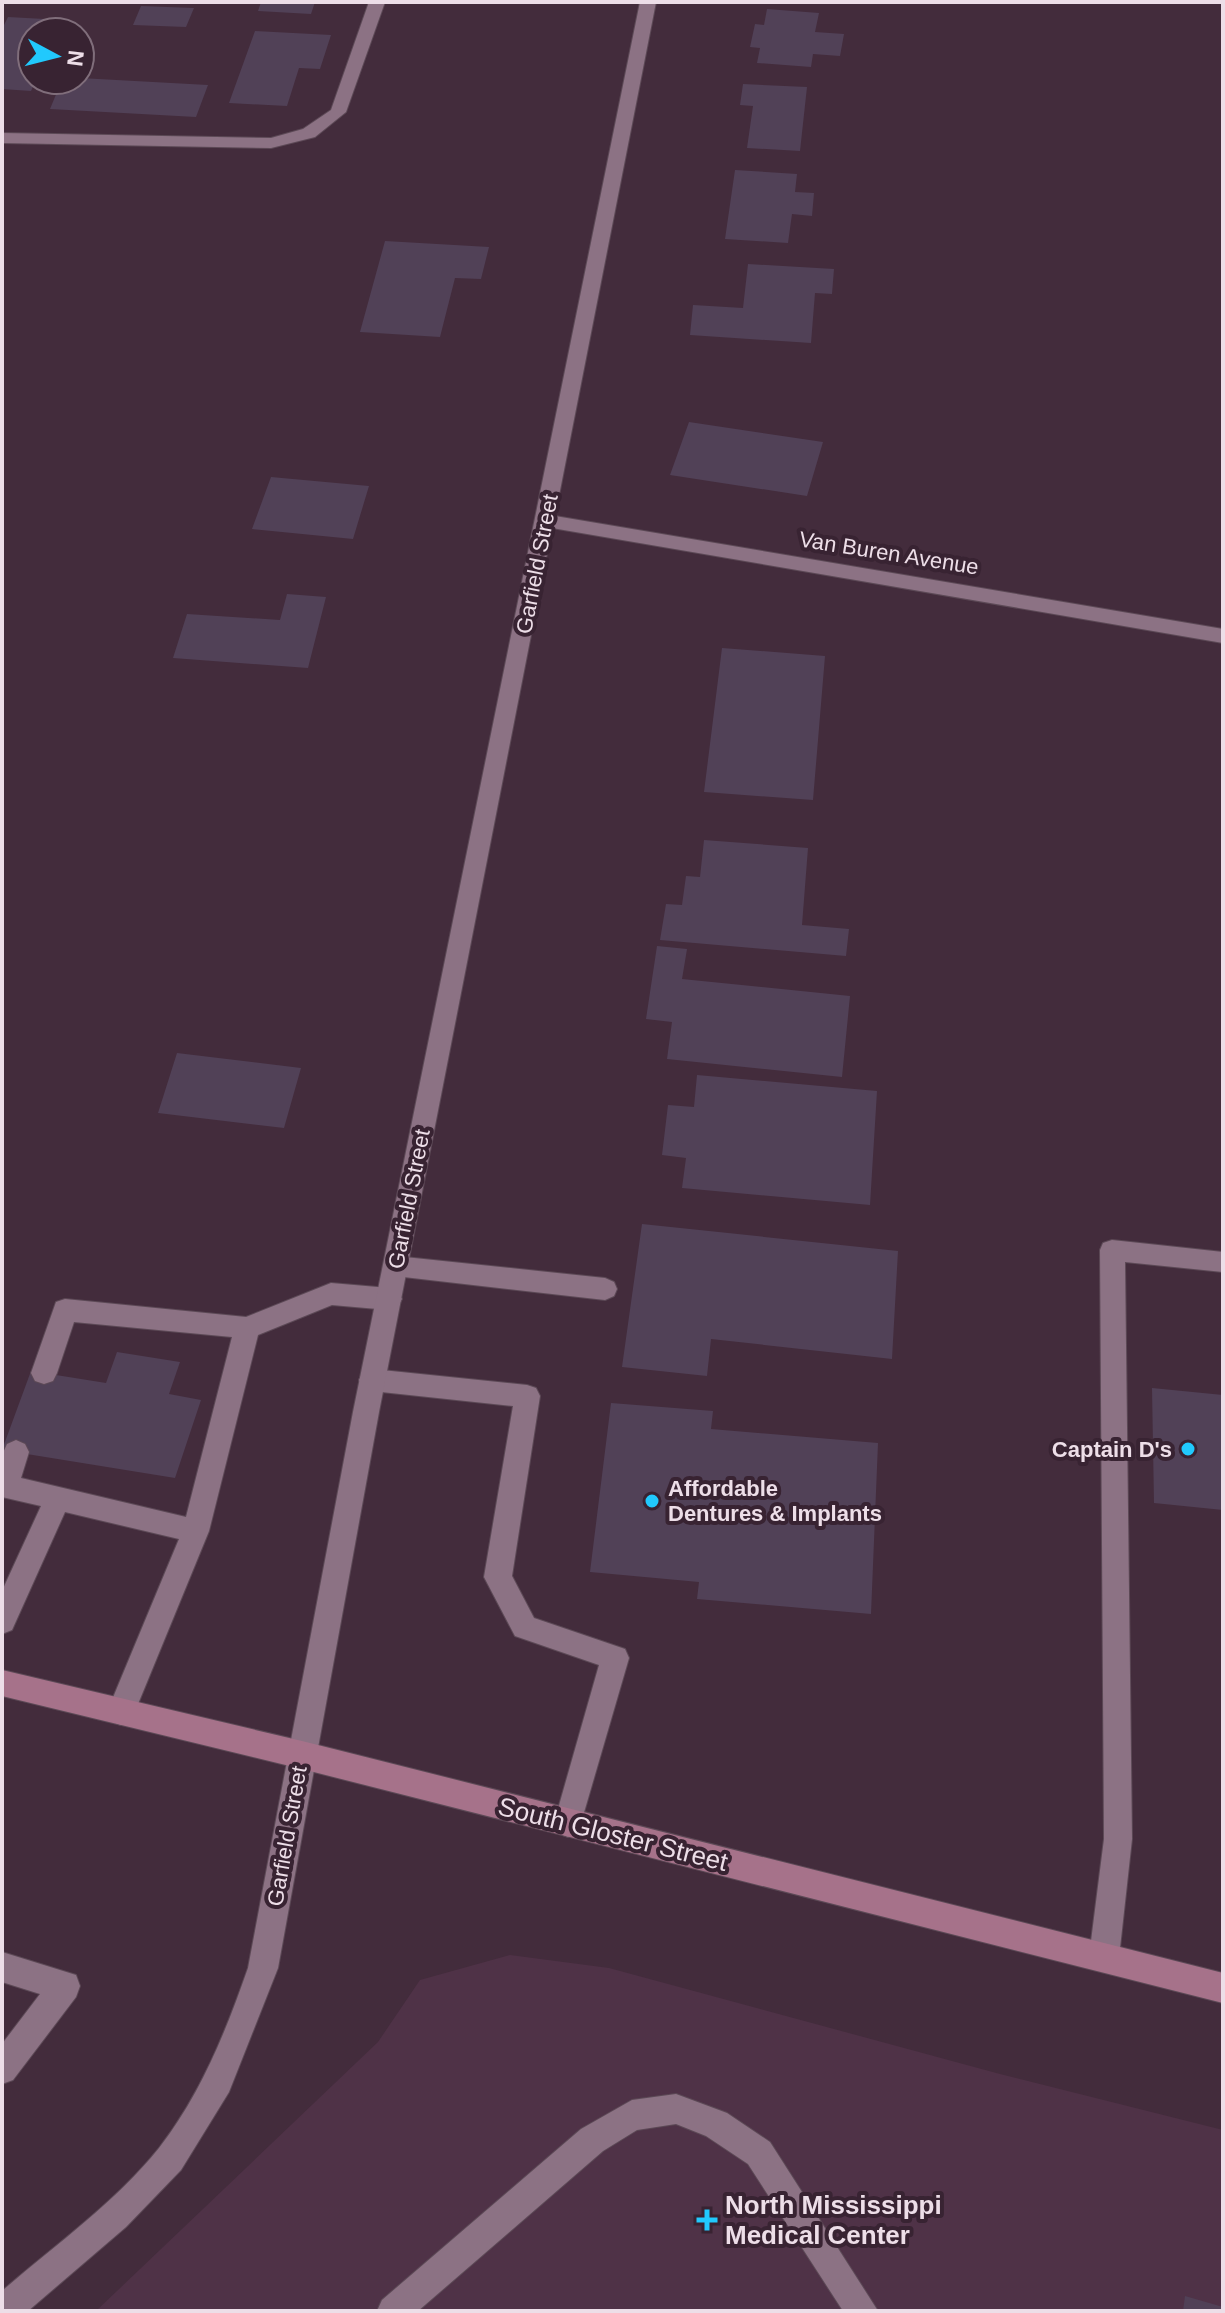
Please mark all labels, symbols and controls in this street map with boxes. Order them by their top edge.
north arrow [16,16,96,96]
text: N [62,49,89,68]
street label: Garfield Street [511,492,563,636]
street label: Van Buren Avenue [797,526,981,580]
street label: Garfield Street [383,1127,435,1271]
place label: Captain D's [1052,1437,1172,1462]
marker: Captain D's [1179,1440,1197,1458]
place label: Affordable Dentures & Implants [668,1476,882,1526]
marker: Affordable Dentures & Implants [643,1492,661,1510]
street label: Garfield Street [262,1764,312,1908]
street label: South Gloster Street [495,1791,732,1877]
place label: North Mississippi Medical Center [725,2190,942,2250]
marker: North Mississippi Medical Center [696,2209,718,2231]

